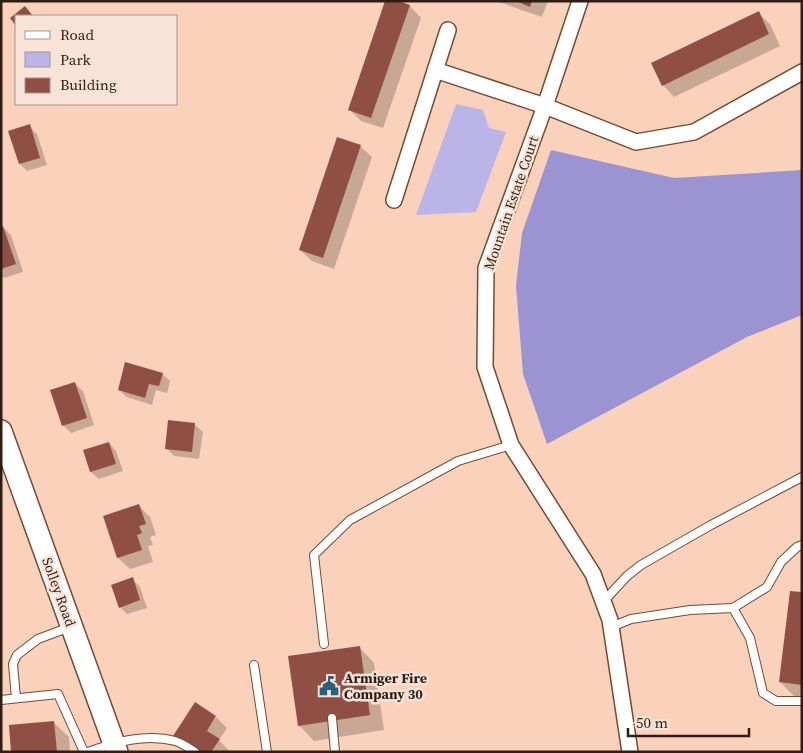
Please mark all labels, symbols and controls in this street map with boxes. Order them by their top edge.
legend [15,15,178,105]
text: Road [60,24,94,45]
text: Park [60,49,92,70]
text: Building [60,74,117,95]
street label: Mountain Estate Court [479,133,543,273]
street label: Solley Road [37,555,81,629]
place label: Armiger Fire Company 30 [344,668,427,704]
public building icon: Armiger Fire Company 30 [318,675,340,697]
scale bar [628,706,749,738]
text: 50 m [636,712,668,733]

